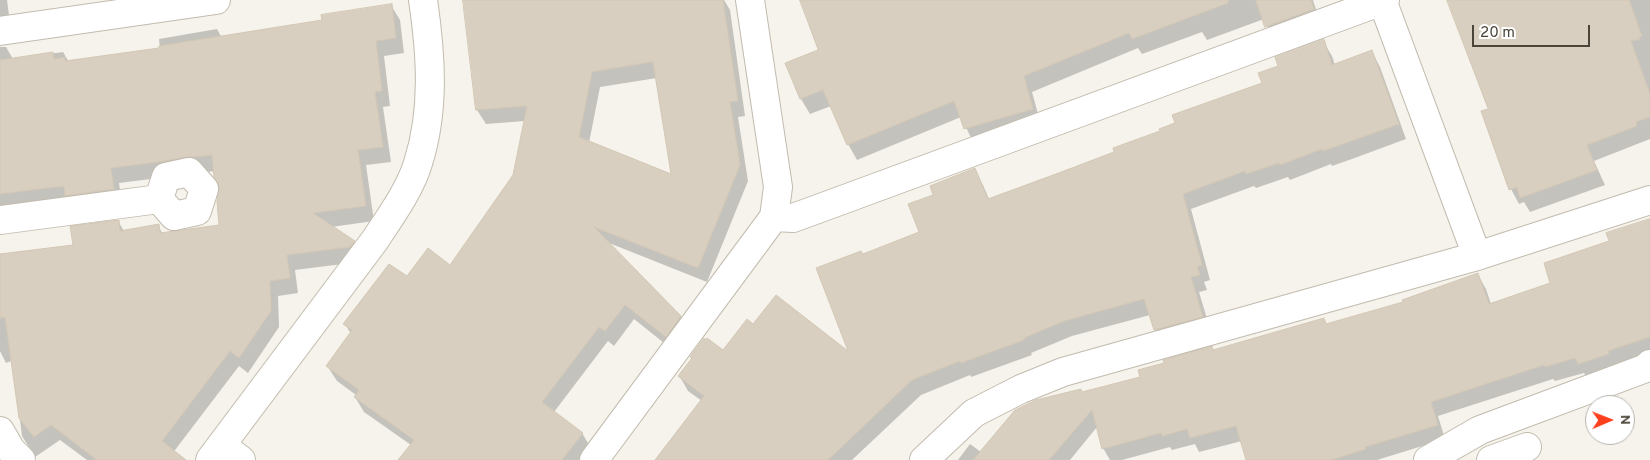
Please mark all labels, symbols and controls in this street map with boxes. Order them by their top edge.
scale bar [1475,15,1592,47]
text: 20 m [1480,24,1515,43]
north arrow [1585,395,1635,445]
text: N [1616,415,1633,425]

